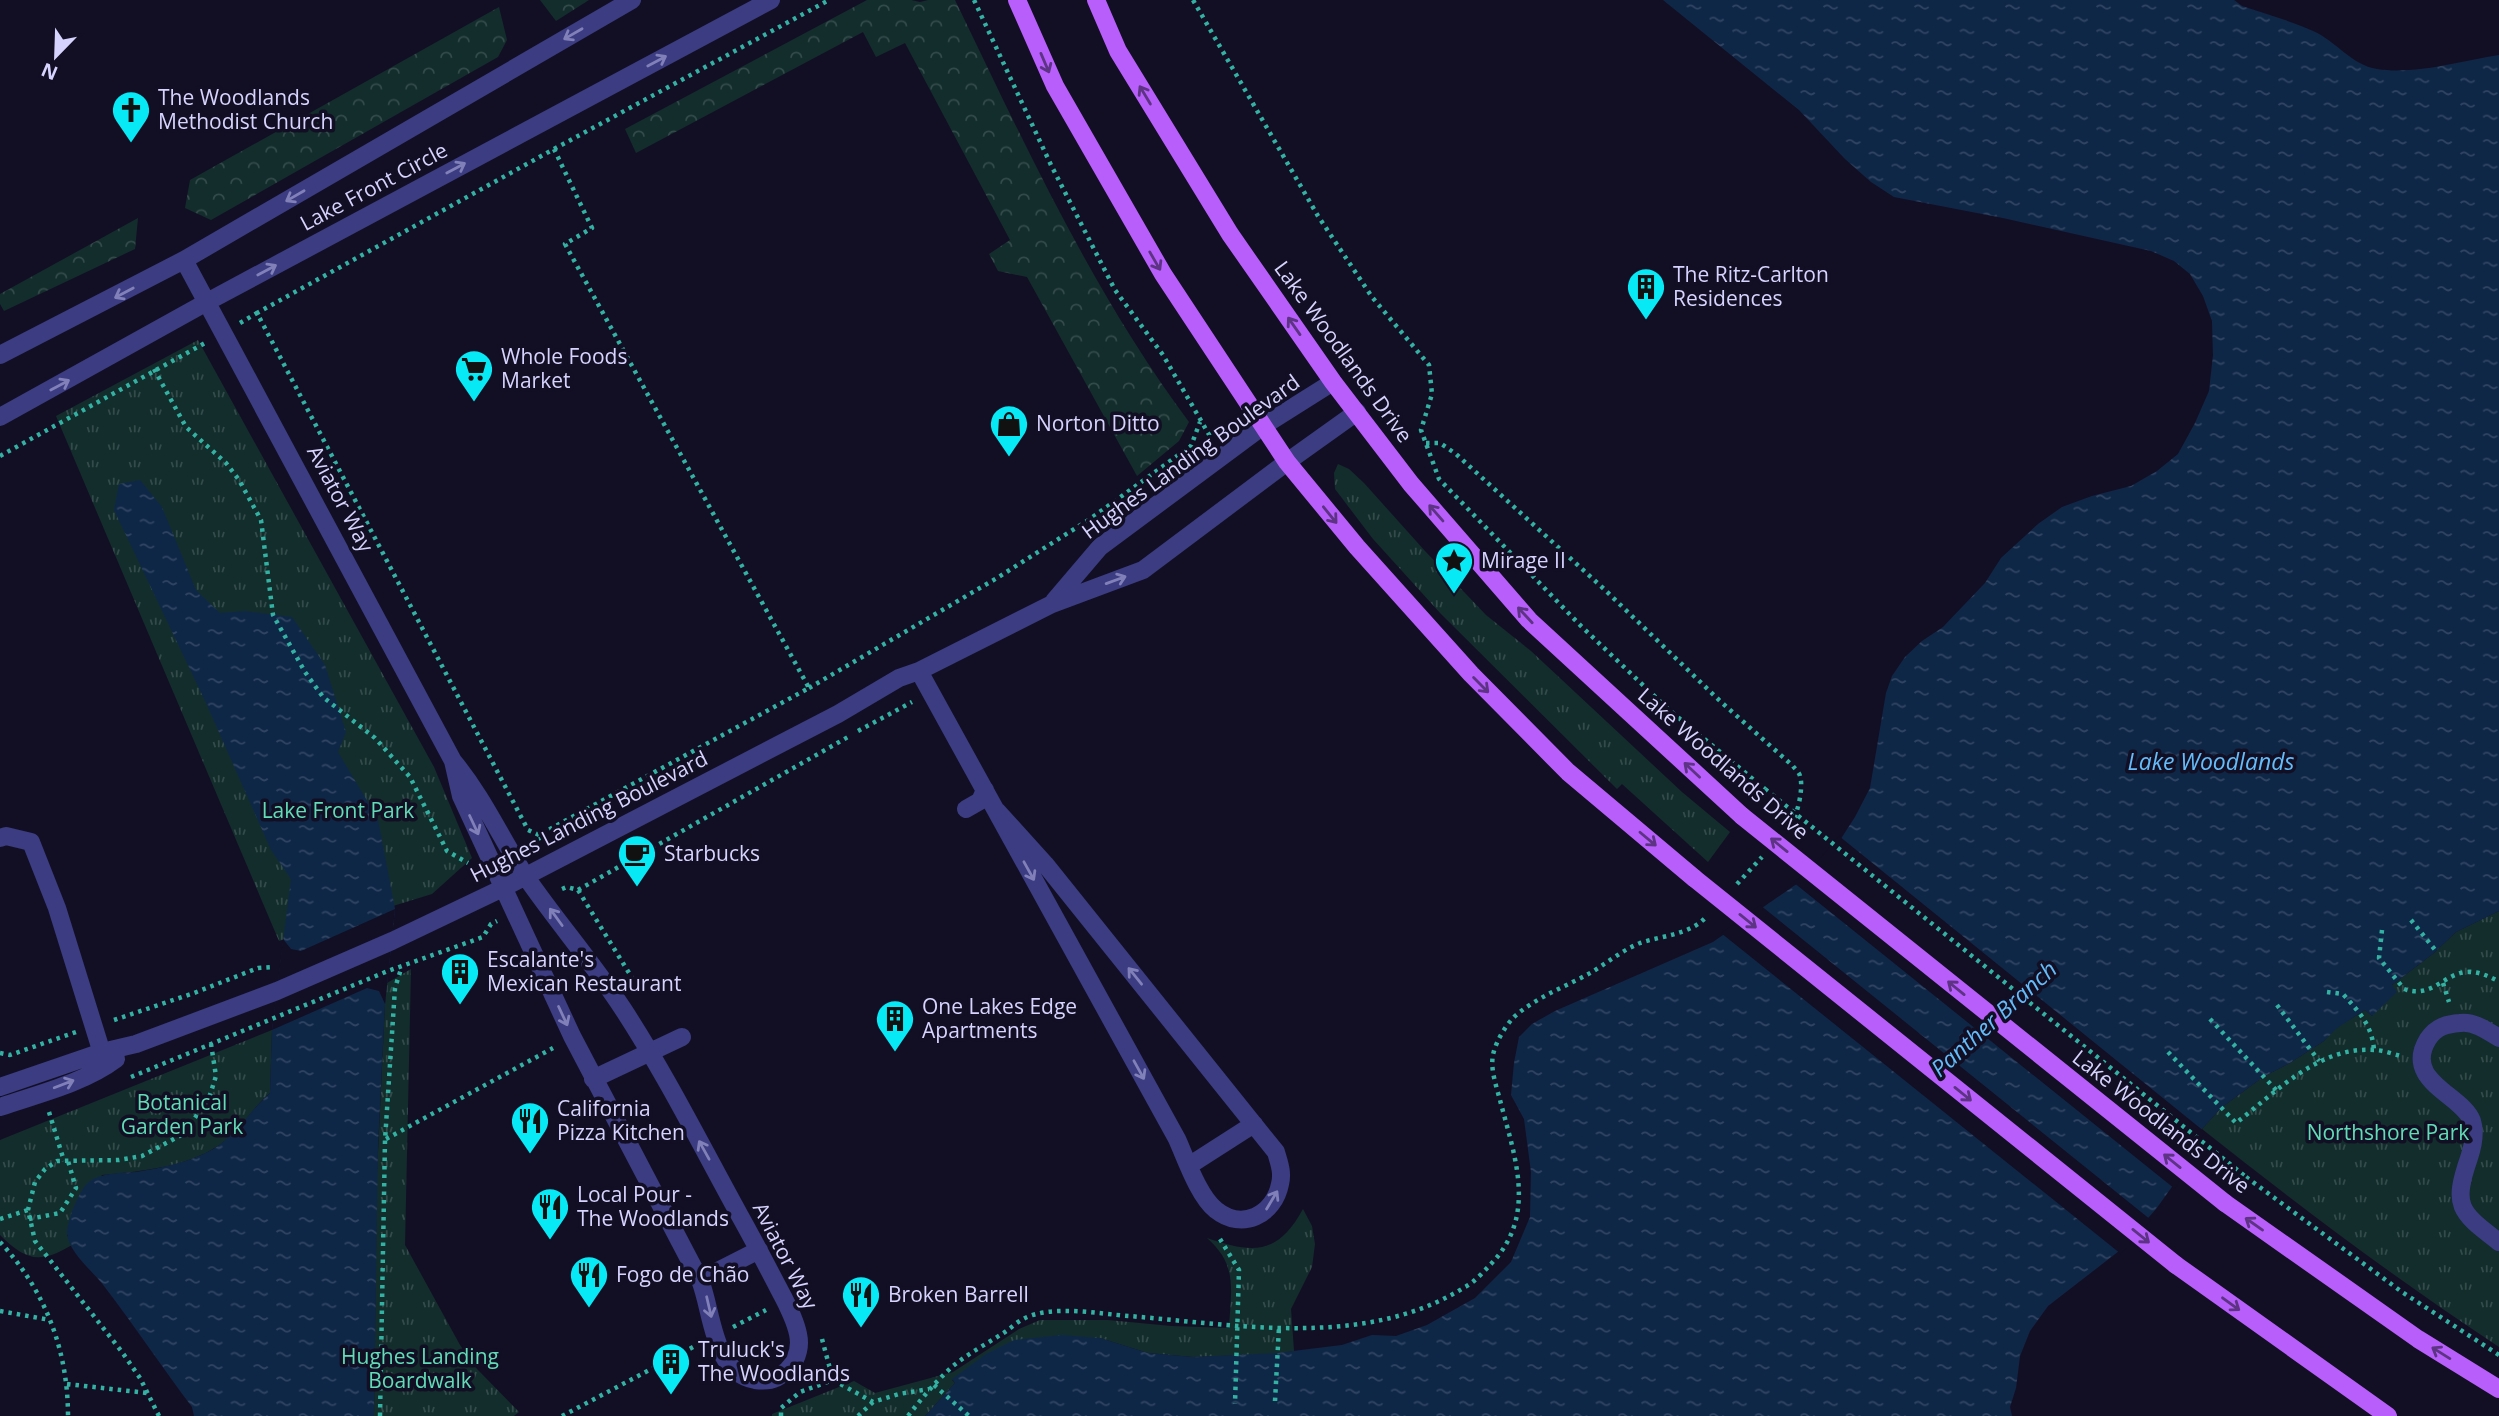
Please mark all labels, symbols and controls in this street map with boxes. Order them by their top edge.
north arrow [21,21,91,91]
one-way arrow [564,28,584,42]
one-way arrow [1039,51,1052,73]
one-way arrow [646,54,667,67]
text: N [37,57,62,87]
place label: The Woodlands Methodist Church [158,83,333,135]
one-way arrow [1138,86,1152,106]
church icon: The Woodlands Methodist Church [110,89,152,144]
street label: Lake Front Circle [295,135,452,237]
one-way arrow [445,161,466,175]
one-way arrow [286,189,306,203]
one-way arrow [1148,251,1162,271]
street label: Lake Woodlands Drive [1268,255,1419,448]
place label: The Ritz-Carlton Residences [1673,260,1829,312]
one-way arrow [256,263,277,276]
building icon: The Ritz-Carlton Residences [1625,266,1667,321]
one-way arrow [115,286,135,300]
one-way arrow [1287,316,1301,336]
place label: Whole Foods Market [501,342,627,394]
supermarket icon: Whole Foods Market [453,348,495,403]
street label: Hughes Landing Boulevard [1076,368,1305,545]
one-way arrow [49,378,70,391]
shop icon: Norton Ditto [988,403,1030,458]
place label: Norton Ditto [1036,409,1160,437]
street label: Aviator Way [301,441,381,557]
one-way arrow [1428,504,1444,522]
one-way arrow [1322,505,1338,523]
place icon: Mirage II [1433,540,1475,595]
place label: Mirage II [1481,546,1566,574]
one-way arrow [1104,573,1126,586]
one-way arrow [1517,607,1534,624]
one-way arrow [1472,676,1489,693]
street label: Lake Woodlands Drive [1632,681,1815,845]
street label: Hughes Landing Boulevard [465,744,712,888]
water label: Lake Woodlands [2128,745,2294,777]
one-way arrow [1683,762,1701,778]
park label: Lake Front Park [262,796,414,824]
one-way arrow [469,815,482,836]
one-way arrow [1638,831,1656,847]
cafe icon: Starbucks [616,833,658,888]
one-way arrow [1770,838,1788,853]
place label: Starbucks [664,839,760,867]
one-way arrow [1022,860,1036,880]
one-way arrow [548,908,563,927]
one-way arrow [1738,913,1756,929]
place label: Escalante's Mexican Restaurant [487,945,681,997]
building icon: Escalante's Mexican Restaurant [439,951,481,1006]
water label: Panther Branch [1923,953,2063,1083]
one-way arrow [1128,968,1143,986]
one-way arrow [1948,980,1966,995]
place label: One Lakes Edge Apartments [922,992,1077,1044]
building icon: One Lakes Edge Apartments [874,998,916,1053]
one-way arrow [557,1006,570,1027]
street label: Lake Woodlands Drive [2067,1043,2256,1199]
one-way arrow [1133,1059,1146,1080]
one-way arrow [53,1077,75,1089]
one-way arrow [1954,1086,1972,1102]
park label: Botanical Garden Park [121,1088,243,1140]
place label: California Pizza Kitchen [557,1094,685,1146]
restaurant icon: California Pizza Kitchen [509,1100,551,1155]
park label: Northshore Park [2307,1118,2469,1146]
one-way arrow [696,1141,710,1161]
one-way arrow [2163,1153,2181,1168]
place label: Local Pour - The Woodlands [577,1180,729,1232]
restaurant icon: Local Pour - The Woodlands [529,1186,571,1241]
one-way arrow [1265,1191,1279,1211]
street label: Aviator Way [747,1197,825,1314]
one-way arrow [2245,1217,2264,1231]
one-way arrow [2131,1229,2149,1244]
restaurant icon: Fogo de Chão [568,1254,610,1309]
place label: Fogo de Chão [616,1260,749,1288]
restaurant icon: Broken Barrell [840,1274,882,1329]
place label: Broken Barrell [888,1280,1029,1308]
one-way arrow [702,1295,716,1318]
one-way arrow [2221,1297,2240,1312]
place label: Truluck's The Woodlands [698,1335,850,1387]
building icon: Truluck's The Woodlands [650,1341,692,1396]
park label: Hughes Landing Boardwalk [341,1342,499,1394]
one-way arrow [2432,1346,2451,1361]

